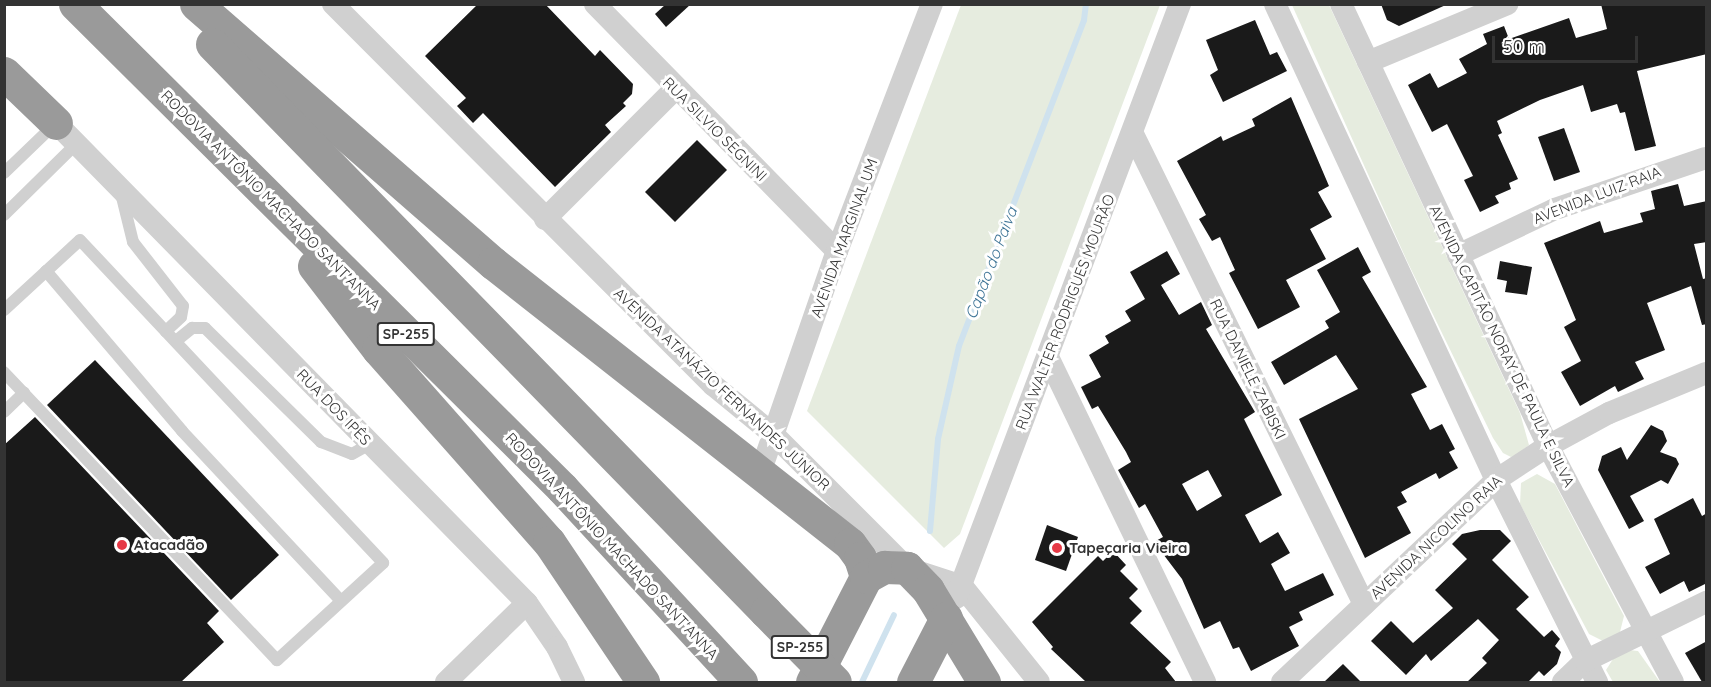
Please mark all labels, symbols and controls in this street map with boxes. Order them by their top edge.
scale bar [1495,24,1640,62]
text: 50 m [1503,35,1545,58]
street label: RUA SILVIO SEGNINI [659,73,771,185]
street label: RODOVIA ANTÔNIO MACHADO SANT'ANNA [157,86,385,314]
street label: AVENIDA MARGINAL UM [807,156,881,320]
street label: AVENIDA LUIZ RAIA [1531,162,1663,228]
street label: RUA WALTER RODRIGUES MOURÃO [1012,192,1118,432]
street label: AVENIDA CAPITÃO NORAY DE PAULA E SILVA [1426,202,1578,490]
water label: Capão do Paiva [961,204,1021,322]
street label: AVENIDA ATANÁZIO FERNANDES JÚNIOR [610,284,834,494]
street label: RUA DANIELE ZABISKI [1206,296,1290,442]
road number: SP-255 [376,323,436,345]
street label: RUA DOS IPÊS [293,365,375,449]
street label: RODOVIA ANTÔNIO MACHADO SANT'ANNA [502,429,722,663]
street label: AVENIDA NICOLINO RAIA [1366,471,1506,603]
place label: Atacadão [134,536,204,554]
marker: Atacadão [115,538,129,552]
place label: Tapeçaria Vieira [1069,539,1187,557]
marker: Tapeçaria Vieira [1050,541,1064,555]
road number: SP-255 [770,636,830,658]

